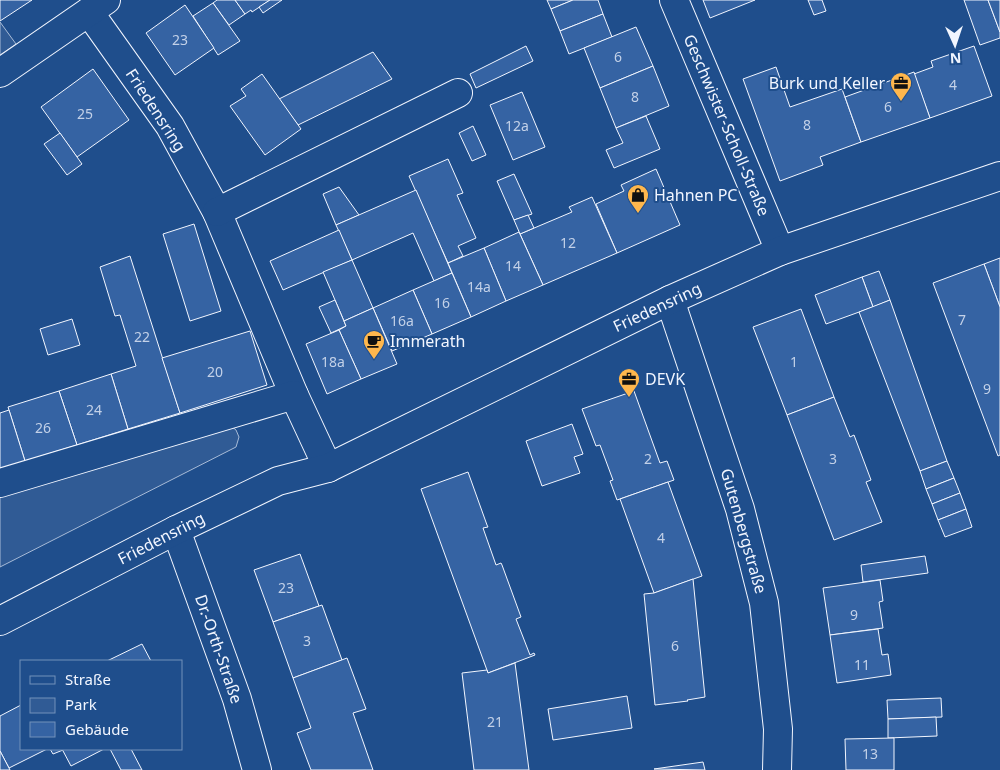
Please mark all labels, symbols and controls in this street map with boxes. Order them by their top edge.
north arrow [930,20,980,70]
house number: 23 [172,30,188,49]
street label: Geschwister-Scholl-Straße [679,31,775,219]
house number: 6 [614,47,622,66]
text: N [950,49,962,68]
street label: Friedensring [121,64,191,156]
office icon: Burk und Keller [889,71,913,102]
place label: Burk und Keller [769,72,885,94]
house number: 4 [949,75,957,94]
house number: 8 [631,87,639,106]
house number: 6 [884,97,892,116]
house number: 25 [77,104,93,123]
house number: 8 [803,115,811,134]
house number: 12a [505,116,529,135]
shop icon: Hahnen PC [626,183,650,214]
place label: Hahnen PC [654,184,737,206]
house number: 12 [560,233,576,252]
house number: 14 [505,256,521,275]
house number: 14a [467,277,491,296]
street label: Friedensring [609,277,705,337]
house number: 16 [434,293,450,312]
house number: 7 [958,310,966,329]
house number: 16a [390,311,414,330]
house number: 22 [134,327,150,346]
cafe icon: Immerath [362,329,386,360]
place label: Immerath [390,330,465,352]
house number: 18a [321,352,345,371]
house number: 1 [790,352,798,371]
house number: 20 [207,362,223,381]
office icon: DEVK [617,367,641,398]
place label: DEVK [645,368,685,390]
house number: 9 [983,379,991,398]
house number: 24 [86,400,102,419]
house number: 26 [35,418,51,437]
house number: 2 [644,449,652,468]
house number: 3 [829,449,837,468]
street label: Gutenbergstraße [716,466,772,596]
street label: Friedensring [114,507,208,569]
house number: 4 [657,528,665,547]
house number: 23 [278,578,294,597]
street label: Dr.-Orth-Straße [190,592,248,706]
house number: 9 [850,605,858,624]
house number: 3 [303,631,311,650]
house number: 6 [671,636,679,655]
house number: 11 [854,655,870,674]
legend [20,660,182,750]
text: Straße [65,669,111,689]
text: Park [65,694,97,714]
house number: 21 [487,712,503,731]
text: Gebäude [65,719,129,739]
house number: 13 [862,744,878,763]

